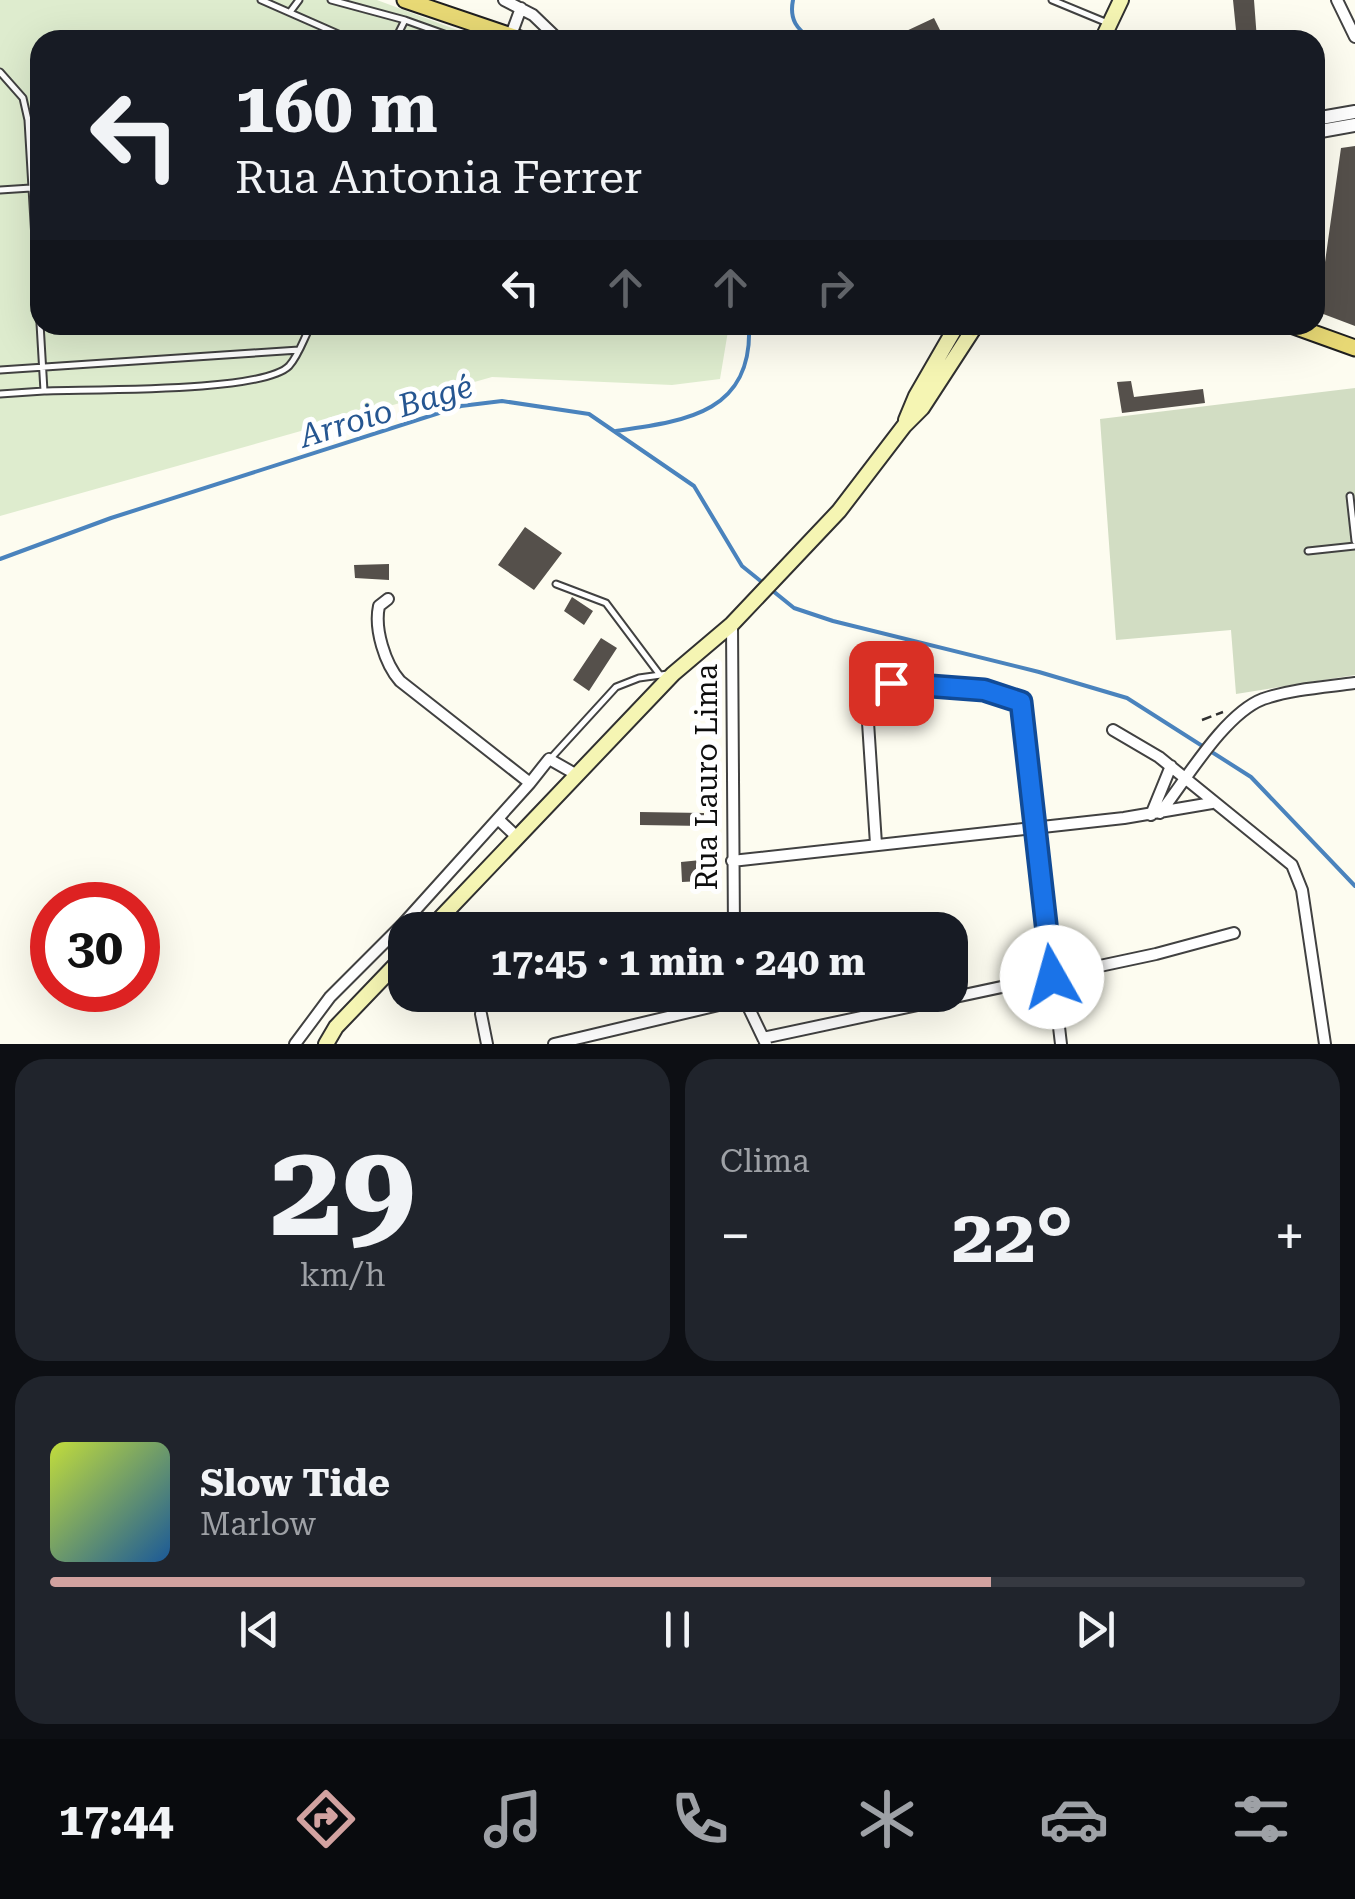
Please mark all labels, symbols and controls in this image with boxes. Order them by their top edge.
text: 160 m [235,67,438,149]
icon: left [70,70,200,200]
text: Rua Antonia Ferrer [235,151,642,204]
icon: left [493,260,548,315]
icon: ahead [598,260,653,315]
icon: ahead [703,260,758,315]
icon: right [808,260,863,315]
water label: Arroio Bagé [293,367,477,456]
pin [849,641,934,726]
icon: arrive [864,656,919,711]
street label: Rua Lauro Lima [689,664,724,890]
speed limit sign: 30 [30,882,160,1012]
position arrow [1000,925,1104,1029]
text: 17:45 · 1 min · 240 m [491,940,865,984]
text: 29 [270,1114,415,1267]
text: Clima [720,1142,810,1180]
text: 22° [952,1192,1073,1280]
text: − [720,1204,751,1268]
text: + [1274,1204,1305,1268]
text: km/h [300,1256,385,1294]
text: Slow Tide [200,1461,390,1505]
text: Marlow [200,1505,316,1543]
icon: previous [232,1602,287,1657]
icon: pause [650,1602,705,1657]
icon: next [1068,1602,1123,1657]
icon: directions [291,1784,361,1854]
icon: music [478,1784,548,1854]
icon: phone [665,1784,735,1854]
icon: climate [852,1784,922,1854]
icon: car [1039,1784,1109,1854]
icon: filters [1226,1784,1296,1854]
text: 17:44 [59,1793,173,1846]

